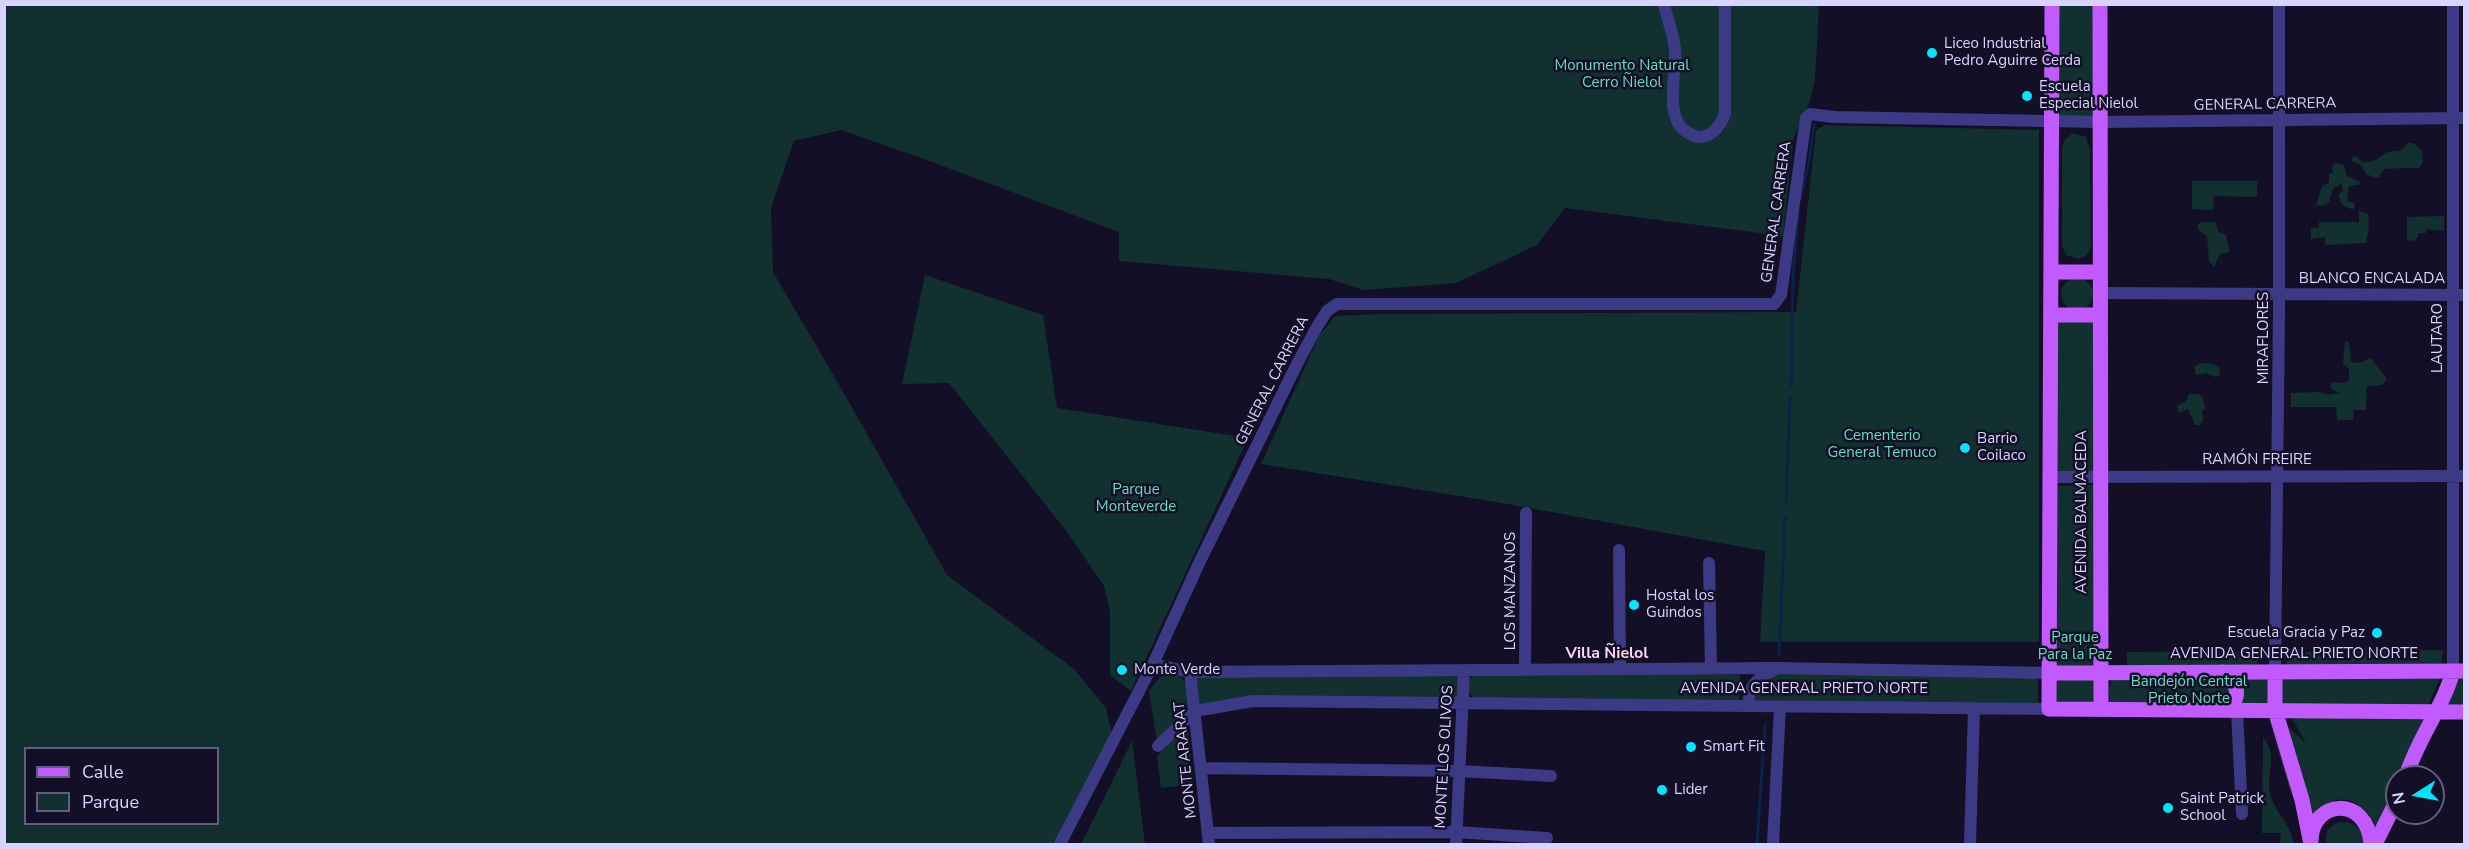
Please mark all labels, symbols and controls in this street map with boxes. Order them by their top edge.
place label: Liceo Industrial Pedro Aguirre Cerda [1944,35,2081,70]
marker: Liceo Industrial Pedro Aguirre Cerda [1925,46,1939,60]
park label: Monumento Natural Cerro Ñielol [1554,57,1690,92]
place label: Escuela Especial Nielol [2039,78,2138,113]
marker: Escuela Especial Nielol [2020,89,2034,103]
street label: GENERAL CARRERA [2194,95,2336,115]
street label: GENERAL CARRERA [1758,140,1796,284]
street label: BLANCO ENCALADA [2299,270,2445,288]
street label: MIRAFLORES [2255,292,2273,384]
street label: LAUTARO [2429,303,2447,373]
street label: GENERAL CARRERA [1233,313,1313,449]
park label: Cementerio General Temuco [1827,427,1937,462]
place label: Barrio Coilaco [1977,430,2026,465]
street label: AVENIDA BALMACEDA [2073,430,2091,594]
marker: Barrio Coilaco [1958,441,1972,455]
street label: RAMÓN FREIRE [2202,451,2312,469]
park label: Parque Monteverde [1096,481,1176,516]
street label: LOS MANZANOS [1502,532,1520,650]
place label: Hostal los Guindos [1646,587,1714,622]
marker: Hostal los Guindos [1627,598,1641,612]
place label: Escuela Gracia y Paz [2228,624,2365,642]
marker: Escuela Gracia y Paz [2370,626,2384,640]
park label: Parque Para la Paz [2038,629,2112,664]
district label: Villa Ñielol [1566,644,1648,664]
street label: AVENIDA GENERAL PRIETO NORTE [2170,645,2418,663]
place label: Monte Verde [1134,661,1220,679]
marker: Monte Verde [1115,663,1129,677]
park label: Bandejón Central Prieto Norte [2131,673,2247,708]
street label: AVENIDA GENERAL PRIETO NORTE [1680,680,1928,698]
street label: MONTE LOS OLIVOS [1432,685,1458,829]
street label: MONTE ARARAT [1171,701,1201,819]
place label: Smart Fit [1703,738,1765,756]
marker: Smart Fit [1684,740,1698,754]
legend [24,747,219,825]
text: Calle [82,760,124,784]
north arrow [2385,765,2445,825]
place label: Lider [1674,781,1708,799]
marker: Lider [1655,783,1669,797]
text: Parque [82,790,139,814]
place label: Saint Patrick School [2180,790,2264,825]
text: N [2387,790,2411,806]
marker: Saint Patrick School [2161,801,2175,815]

